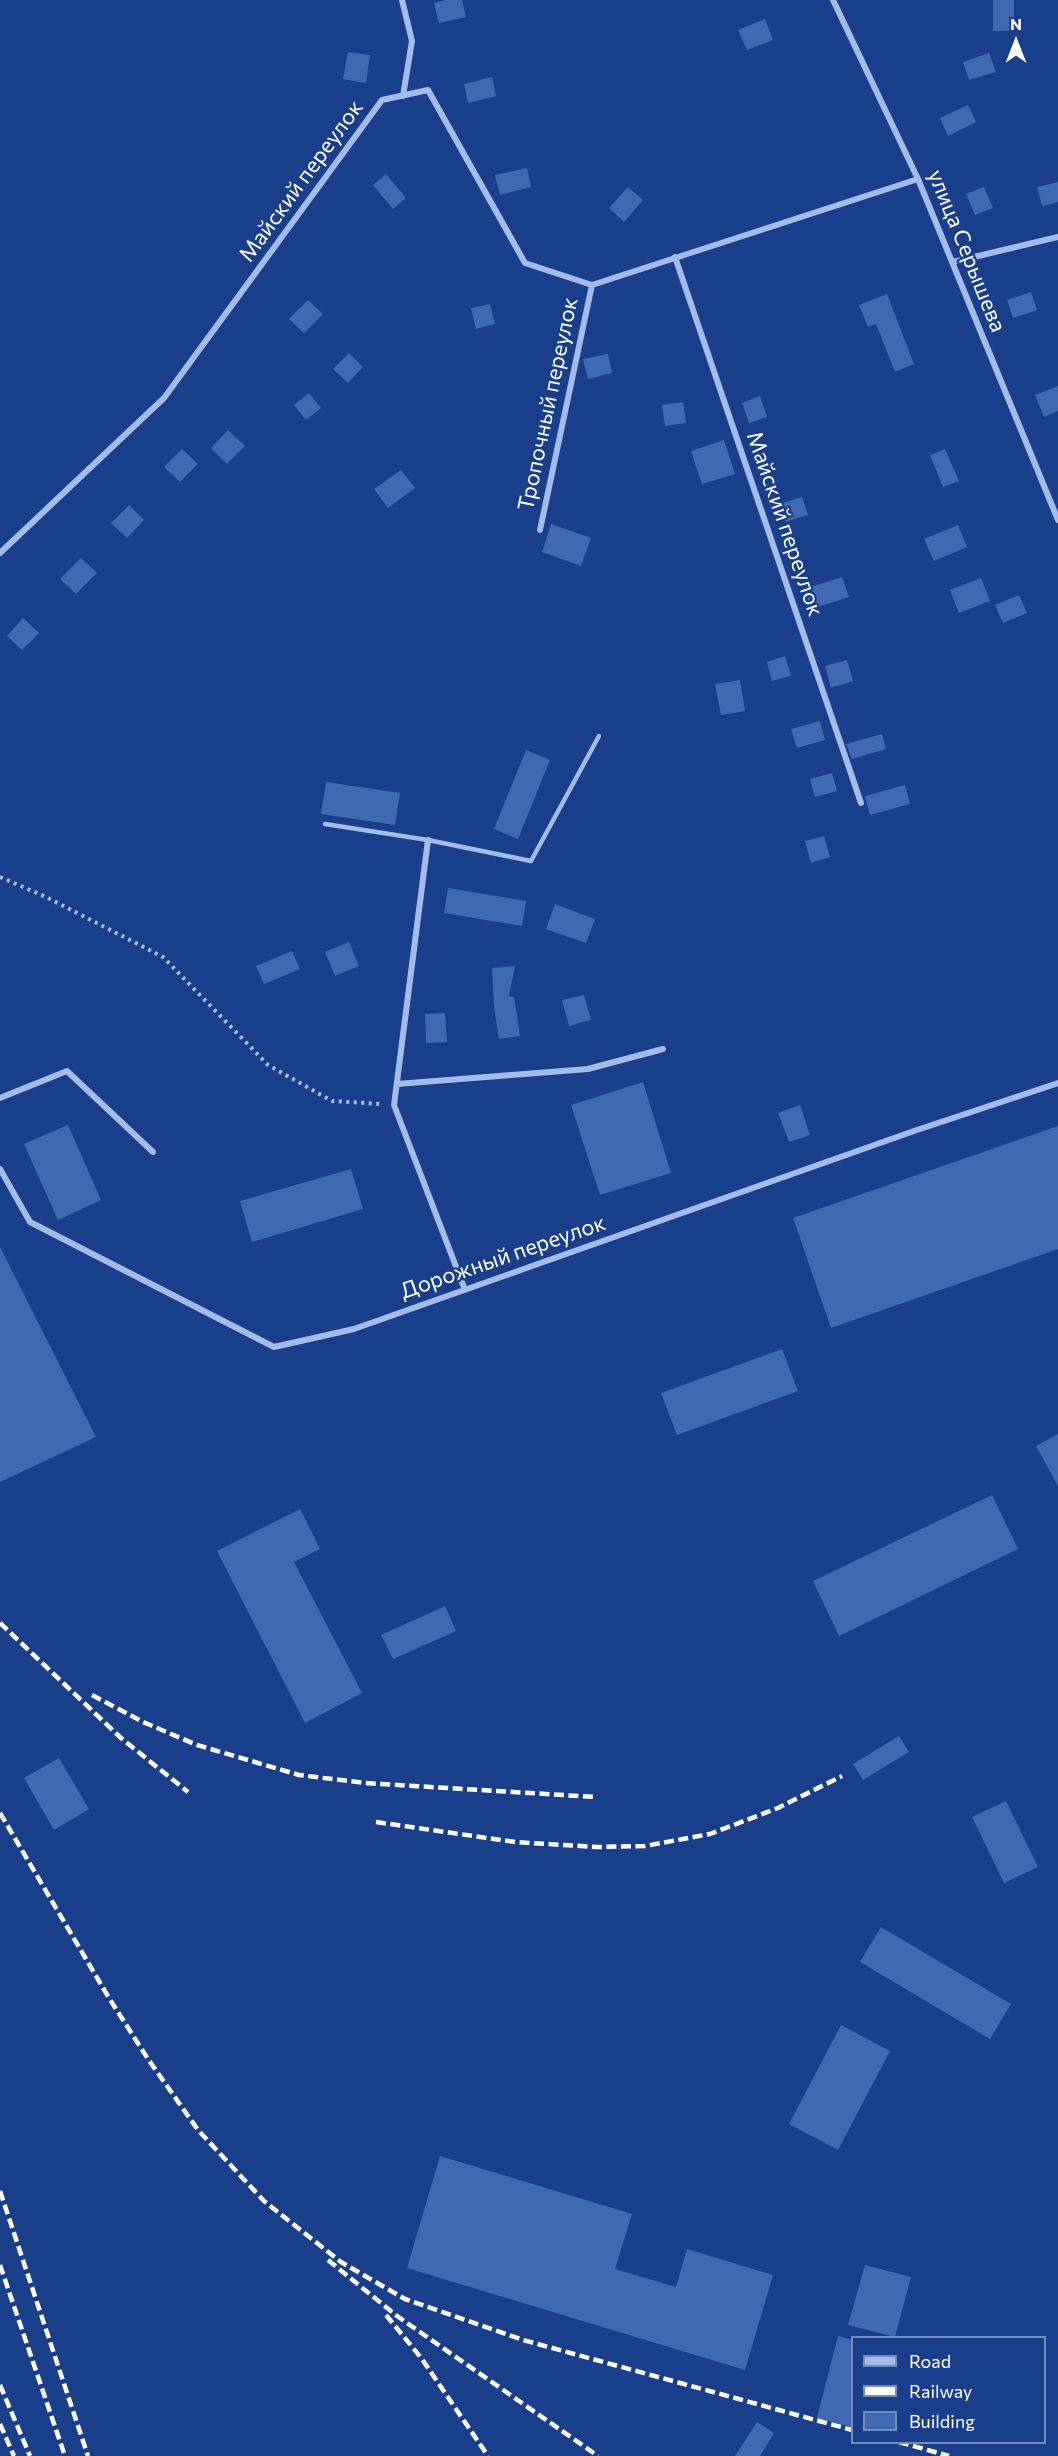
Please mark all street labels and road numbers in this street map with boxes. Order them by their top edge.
street label: Майский переулок [233,95,369,267]
street label: улица Серышева [922,166,1012,336]
street label: Тропочный переулок [512,295,584,513]
street label: Майский переулок [741,428,829,620]
street label: Дорожный переулок [397,1209,609,1305]

